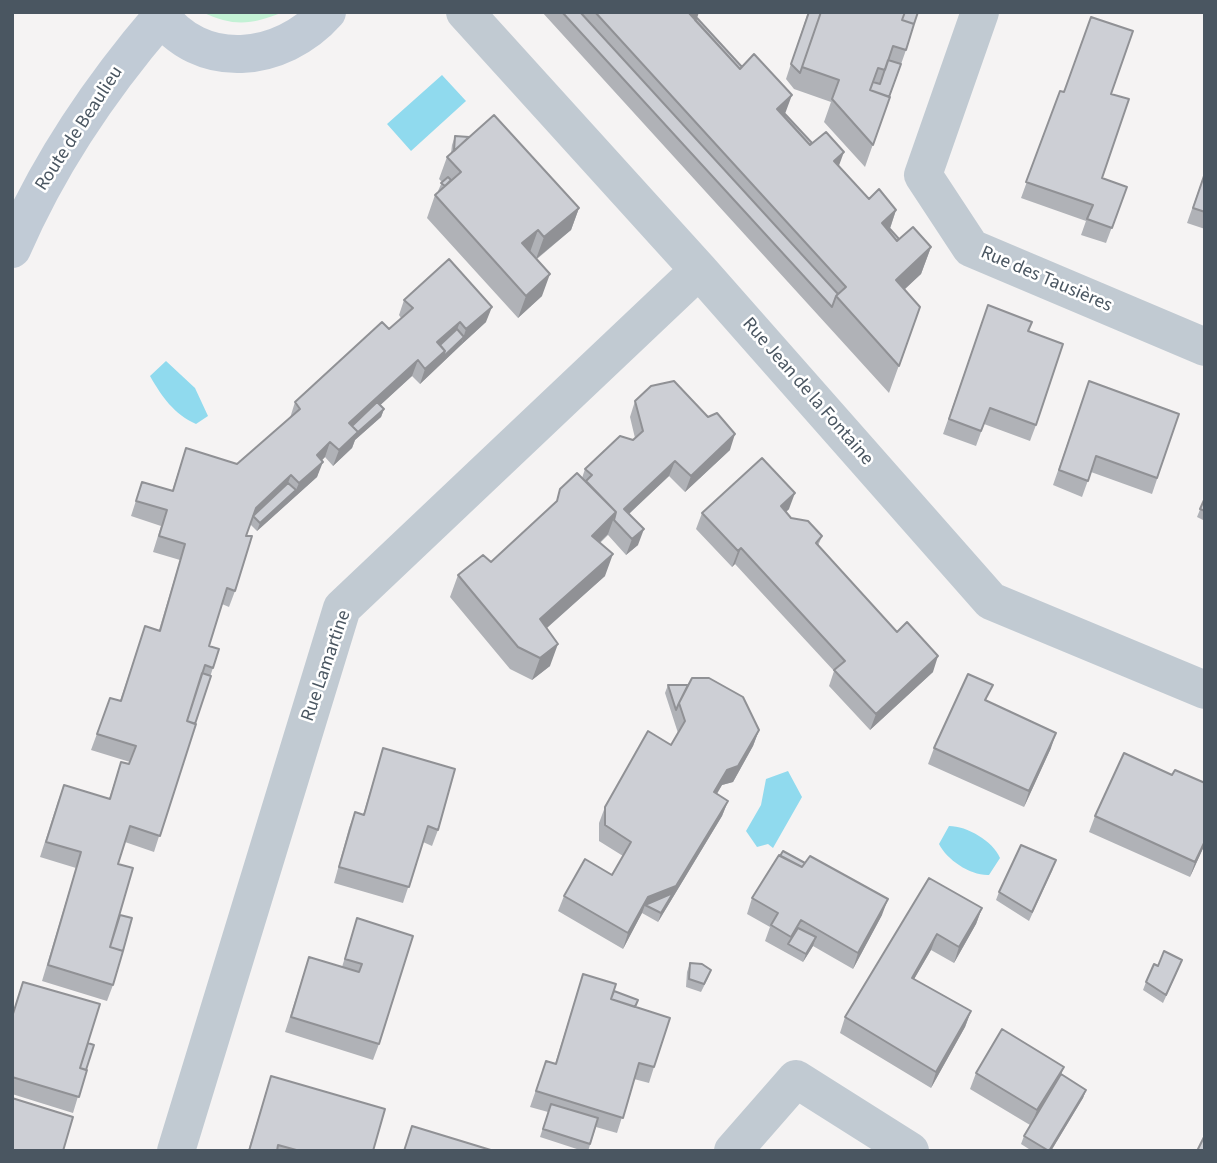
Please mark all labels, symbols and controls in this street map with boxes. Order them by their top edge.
street label: Route de Beaulieu [31,62,129,196]
street label: Rue des Tausières [977,242,1115,318]
street label: Rue Jean de la Fontaine [737,313,877,471]
street label: Rue Lamartine [297,607,357,725]

